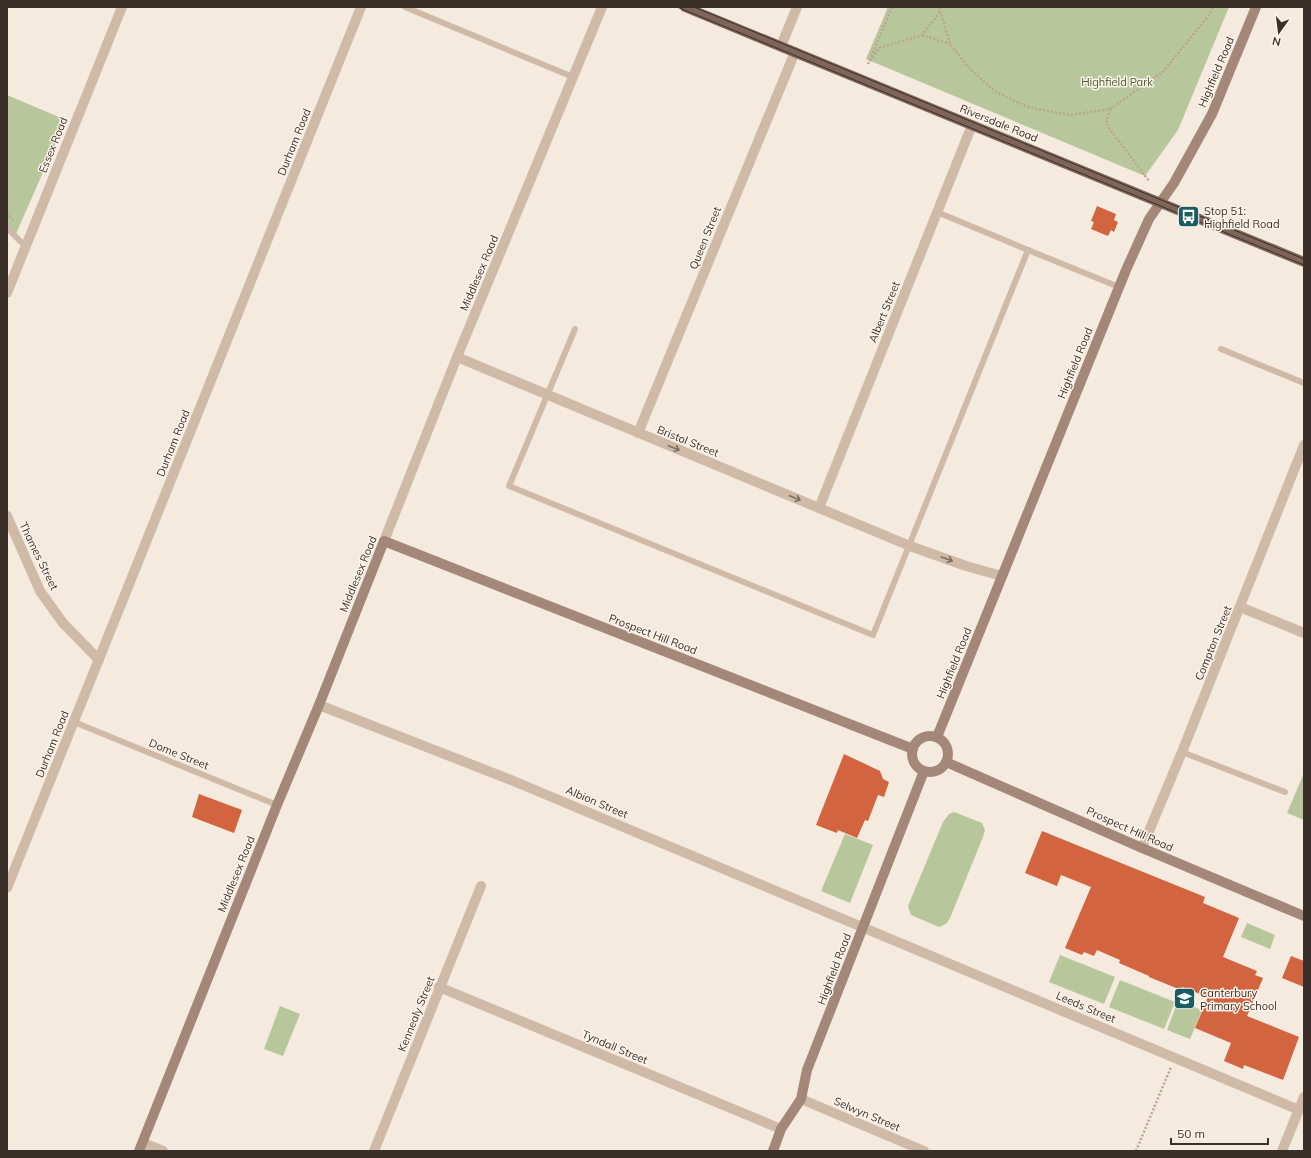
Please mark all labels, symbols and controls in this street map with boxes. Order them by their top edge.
north arrow [1259,12,1299,52]
text: N [1271,34,1282,50]
street label: Highfield Road [1195,35,1237,109]
park label: Highfield Park [1081,75,1153,89]
street label: Riversdale Road [958,101,1040,145]
street label: Durham Road [274,106,314,178]
street label: Essex Road [35,115,71,175]
street label: Queen Street [686,204,724,271]
bus stop icon: Stop 51: Highfield Road [1175,204,1201,230]
place label: Stop 51: Highfield Road [1204,204,1279,231]
street label: Middlesex Road [457,233,501,313]
street label: Albert Street [865,279,903,345]
street label: Highfield Road [1054,325,1096,401]
street label: Durham Road [153,407,193,479]
street label: Bristol Street [655,422,721,460]
one-way arrow [668,445,680,453]
one-way arrow [788,494,800,502]
street label: Thames Street [16,520,62,592]
street label: Middlesex Road [336,534,380,614]
one-way arrow [940,556,952,564]
street label: Compton Street [1192,603,1234,682]
street label: Prospect Hill Road [607,611,699,657]
street label: Highfield Road [933,625,975,701]
street label: Durham Road [32,708,72,780]
street label: Dome Street [147,736,211,772]
street label: Albion Street [564,783,630,821]
street label: Prospect Hill Road [1084,804,1176,854]
street label: Middlesex Road [214,834,258,914]
street label: Highfield Road [814,931,854,1007]
street label: Kennealy Street [395,974,438,1054]
school or university icon: Canterbury Primary School [1171,986,1197,1012]
place label: Canterbury Primary School [1200,986,1277,1013]
street label: Leeds Street [1054,988,1118,1026]
street label: Tyndall Street [580,1027,650,1067]
street label: Selwyn Street [832,1094,902,1134]
scale bar [1171,1120,1268,1146]
text: 50 m [1177,1126,1205,1141]

